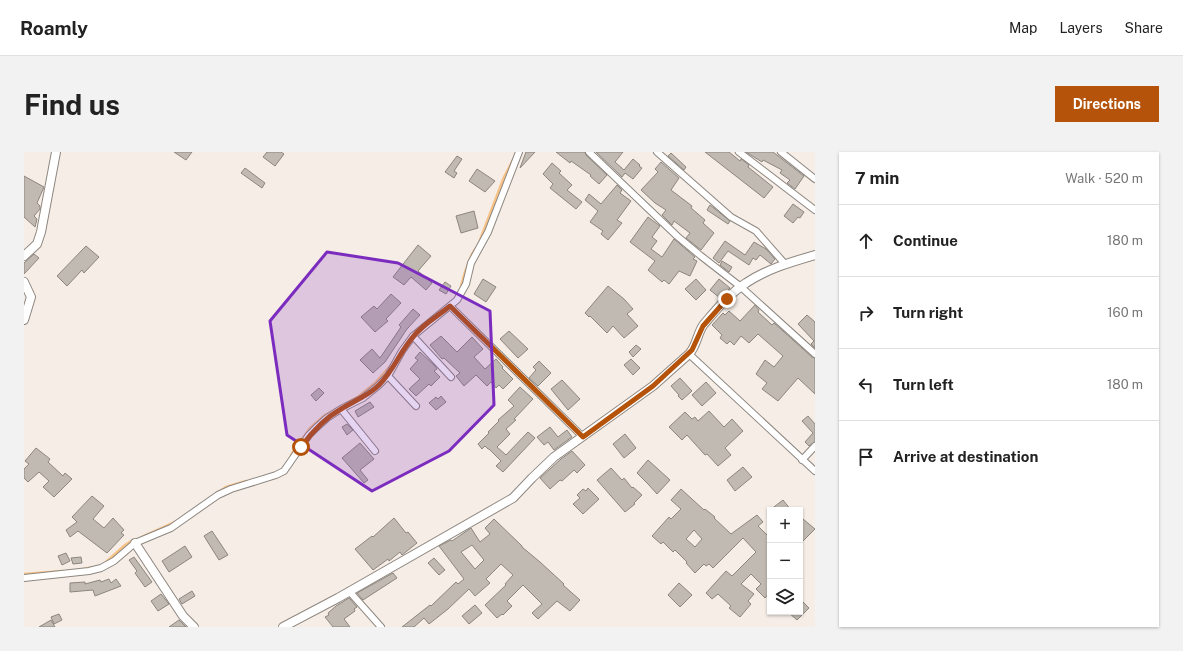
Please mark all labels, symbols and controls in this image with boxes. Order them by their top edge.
text: Roamly [20,17,88,39]
text: Map [1009,20,1037,36]
text: Layers [1059,20,1103,36]
text: Share [1125,20,1163,36]
button: Directions [1055,86,1159,122]
text: Find us [24,88,120,121]
text: 7 min [855,168,899,188]
text: Walk · 520 m [1065,171,1143,186]
icon: ahead [855,230,877,252]
text: Continue [893,232,958,249]
text: 180 m [1107,233,1143,248]
route end [718,290,736,308]
icon: right [855,302,877,324]
text: Turn right [893,304,963,321]
text: 160 m [1107,305,1143,320]
icon: left [855,374,877,396]
text: Turn left [893,376,954,393]
text: 180 m [1107,377,1143,392]
route start [292,438,310,456]
icon: arrive [855,446,877,468]
text: Arrive at destination [893,448,1038,465]
map controls [767,507,803,615]
button: + [767,507,803,543]
button: − [767,543,803,579]
button: layers [767,579,803,615]

